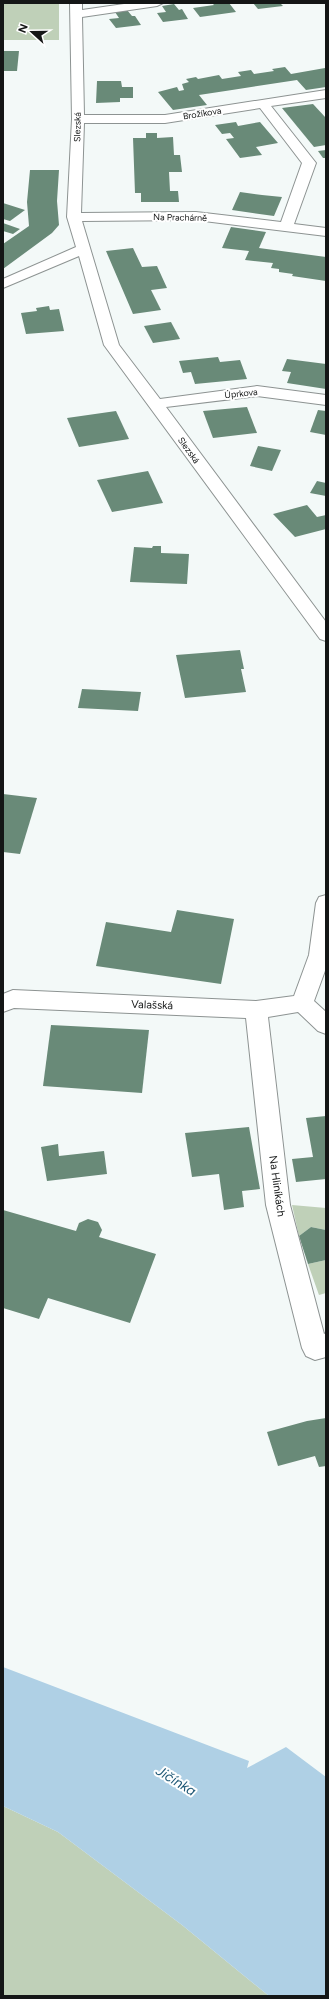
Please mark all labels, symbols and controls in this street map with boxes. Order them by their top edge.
north arrow [12,12,52,52]
text: N [16,22,31,35]
street label: Brožíkova [182,104,222,121]
street label: Slezská [71,112,83,142]
street label: Na Prachárně [153,211,207,223]
street label: Úprkova [224,386,259,400]
street label: Slezská [176,435,202,466]
street label: Valašská [131,998,173,1012]
street label: Na Hliníkách [266,1155,288,1217]
water label: Jičínka [152,1762,199,1800]

